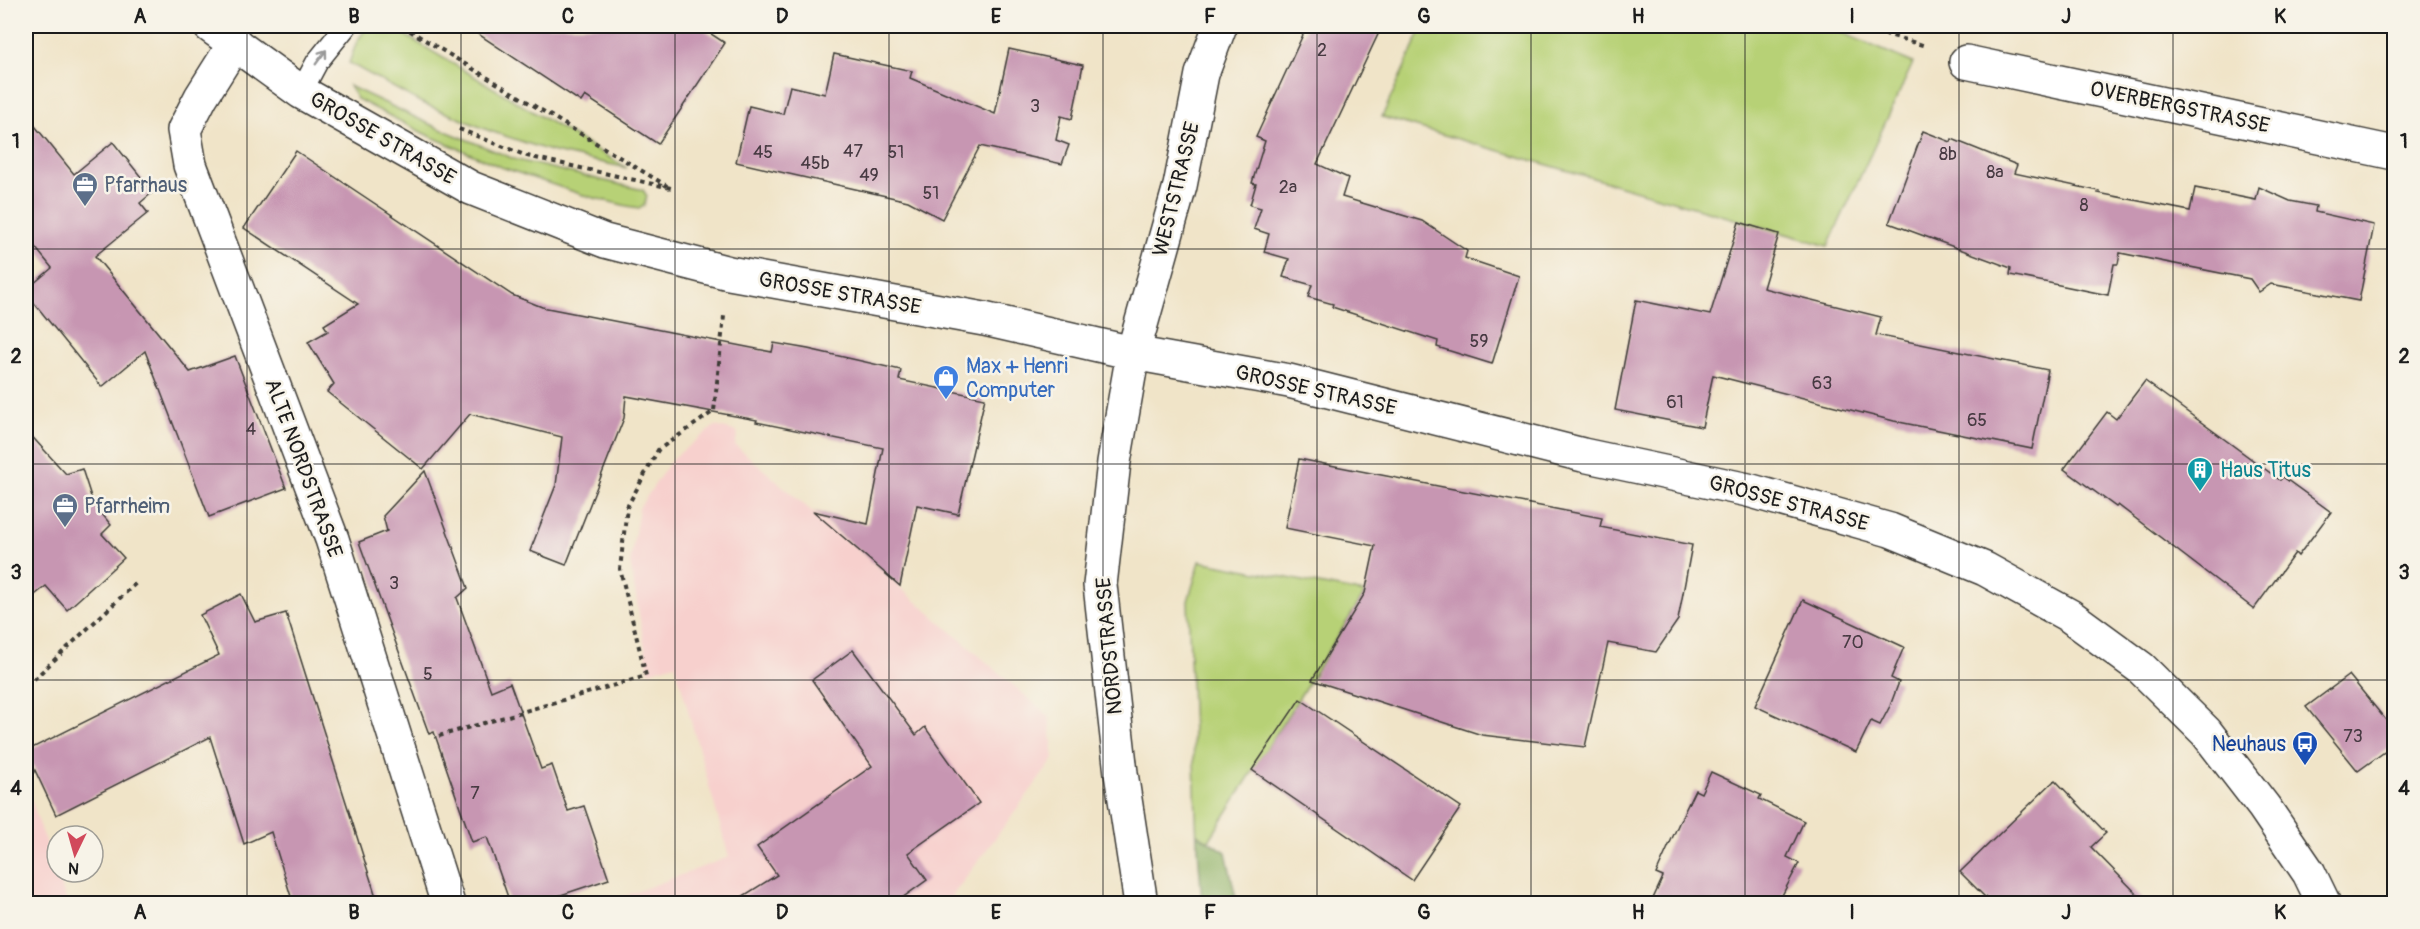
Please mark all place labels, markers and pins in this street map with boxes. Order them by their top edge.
office icon: Pfarrhaus [70,170,100,208]
place label: Pfarrhaus [104,172,188,199]
place label: Max + Henri Computer [966,353,1068,404]
shop icon: Max + Henri Computer [931,363,961,401]
building icon: Haus Titus [2185,455,2215,493]
place label: Haus Titus [2220,457,2312,484]
office icon: Pfarrheim [50,491,80,529]
place label: Pfarrheim [84,493,170,520]
bus stop icon: Neuhaus [2290,729,2320,767]
place label: Neuhaus [2212,731,2287,758]

